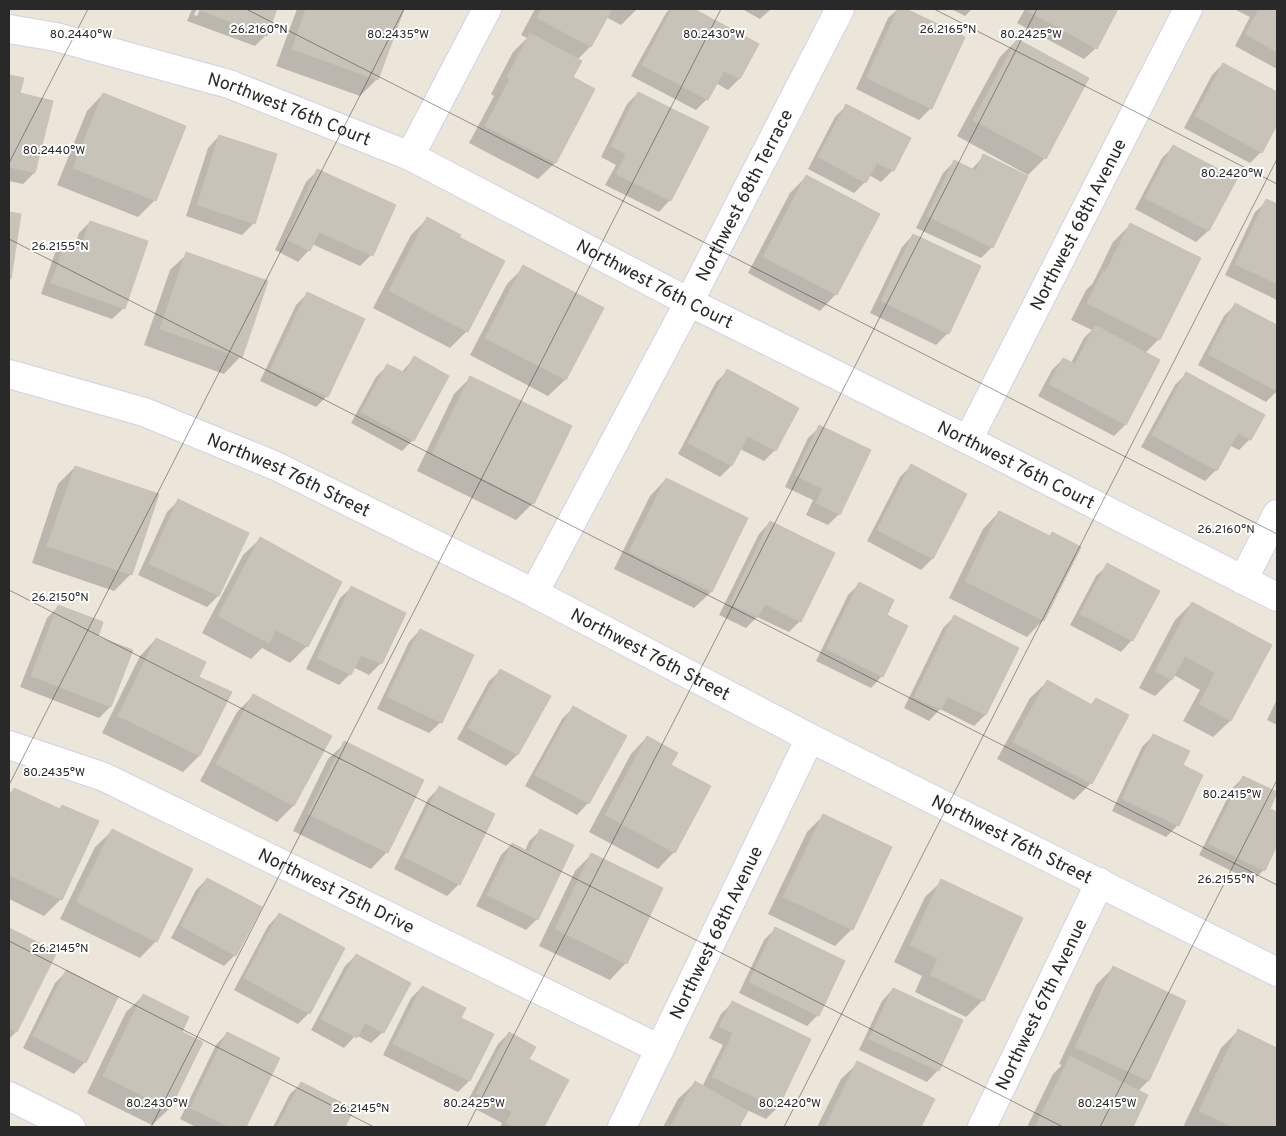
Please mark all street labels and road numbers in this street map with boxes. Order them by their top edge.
street label: Northwest 76th Court [205,69,374,152]
street label: Northwest 68th Terrace [692,106,799,286]
street label: Northwest 68th Avenue [1026,135,1133,315]
street label: Northwest 76th Court [572,235,737,335]
street label: Northwest 76th Court [933,417,1098,515]
street label: Northwest 76th Street [203,429,373,523]
street label: Northwest 76th Street [566,604,733,707]
street label: Northwest 76th Street [927,791,1095,890]
street label: Northwest 68th Avenue [666,843,769,1024]
street label: Northwest 75th Drive [254,844,418,940]
street label: Northwest 67th Avenue [991,916,1093,1095]

